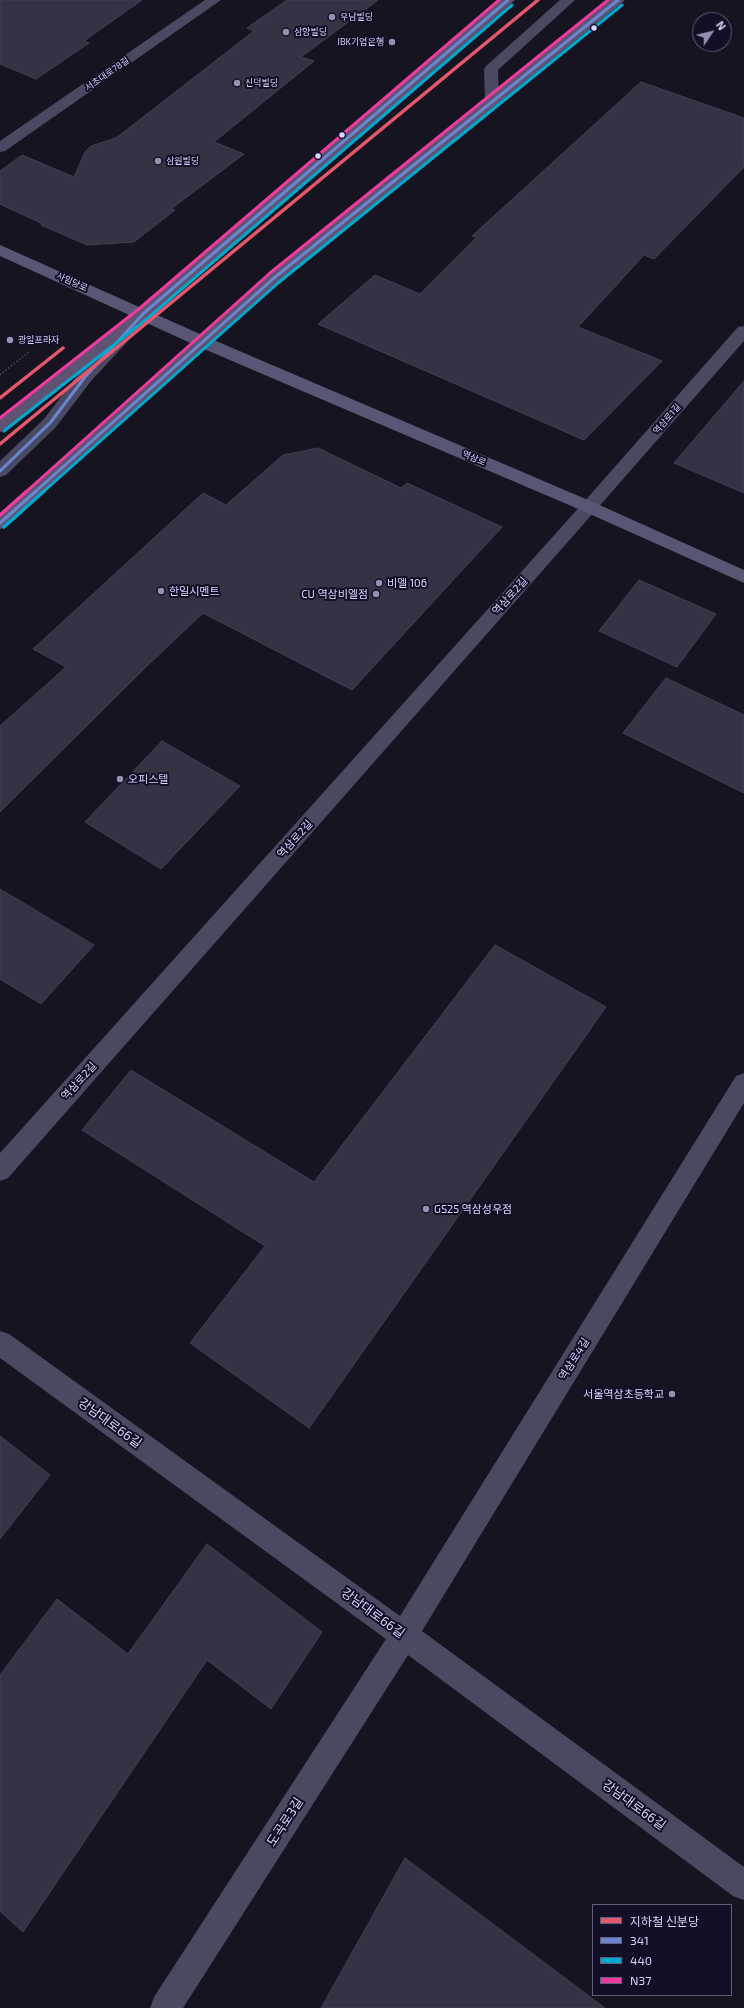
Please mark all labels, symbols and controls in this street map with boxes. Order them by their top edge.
marker: 우남빌딩 [327,12,337,22]
place label: 우남빌딩 [340,12,373,22]
north arrow [692,12,732,52]
text: N [714,18,729,32]
unlabelled marker [589,23,599,33]
marker: 삼양빌딩 [281,27,291,37]
place label: 삼양빌딩 [294,27,327,37]
place label: IBK기업은행 [338,37,384,47]
marker: IBK기업은행 [387,37,397,47]
street label: 서초대로78길 [83,55,131,93]
marker: 신덕빌딩 [232,78,242,88]
place label: 신덕빌딩 [245,78,278,88]
unlabelled marker [337,130,347,140]
unlabelled marker [313,151,323,161]
marker: 삼원빌딩 [153,156,163,166]
place label: 삼원빌딩 [166,156,199,166]
street label: 사임당로 [55,270,89,294]
marker: 광일프라자 [5,335,15,345]
place label: 광일프라자 [18,335,59,345]
street label: 역삼로1길 [651,402,683,436]
street label: 역삼로 [460,448,488,468]
street label: 역삼로2길 [489,574,531,618]
place label: 비엘 106 [387,576,427,590]
marker: 비엘 106 [374,578,384,588]
place label: 한일시멘트 [169,584,220,598]
marker: 한일시멘트 [156,586,166,596]
place label: CU 역삼비엘점 [301,587,368,601]
marker: CU 역삼비엘점 [371,589,381,599]
place label: 오피스텔 [128,772,168,786]
marker: 오피스텔 [115,774,125,784]
street label: 역삼로2길 [274,817,316,861]
street label: 역삼로2길 [58,1059,100,1103]
place label: GS25 역삼성우점 [434,1202,512,1216]
marker: GS25 역삼성우점 [421,1204,431,1214]
street label: 역삼로4길 [556,1335,592,1383]
place label: 서울역삼초등학교 [583,1387,664,1401]
marker: 서울역삼초등학교 [667,1389,677,1399]
street label: 강남대로66길 [75,1395,145,1451]
street label: 강남대로66길 [338,1585,408,1641]
street label: 강남대로66길 [599,1777,669,1833]
street label: 도곡로3길 [263,1795,307,1849]
legend [592,1904,732,1996]
text: 지하철 신분당 [630,1914,699,1928]
text: 341 [630,1933,649,1947]
text: 440 [630,1953,652,1967]
text: N37 [630,1973,651,1987]

